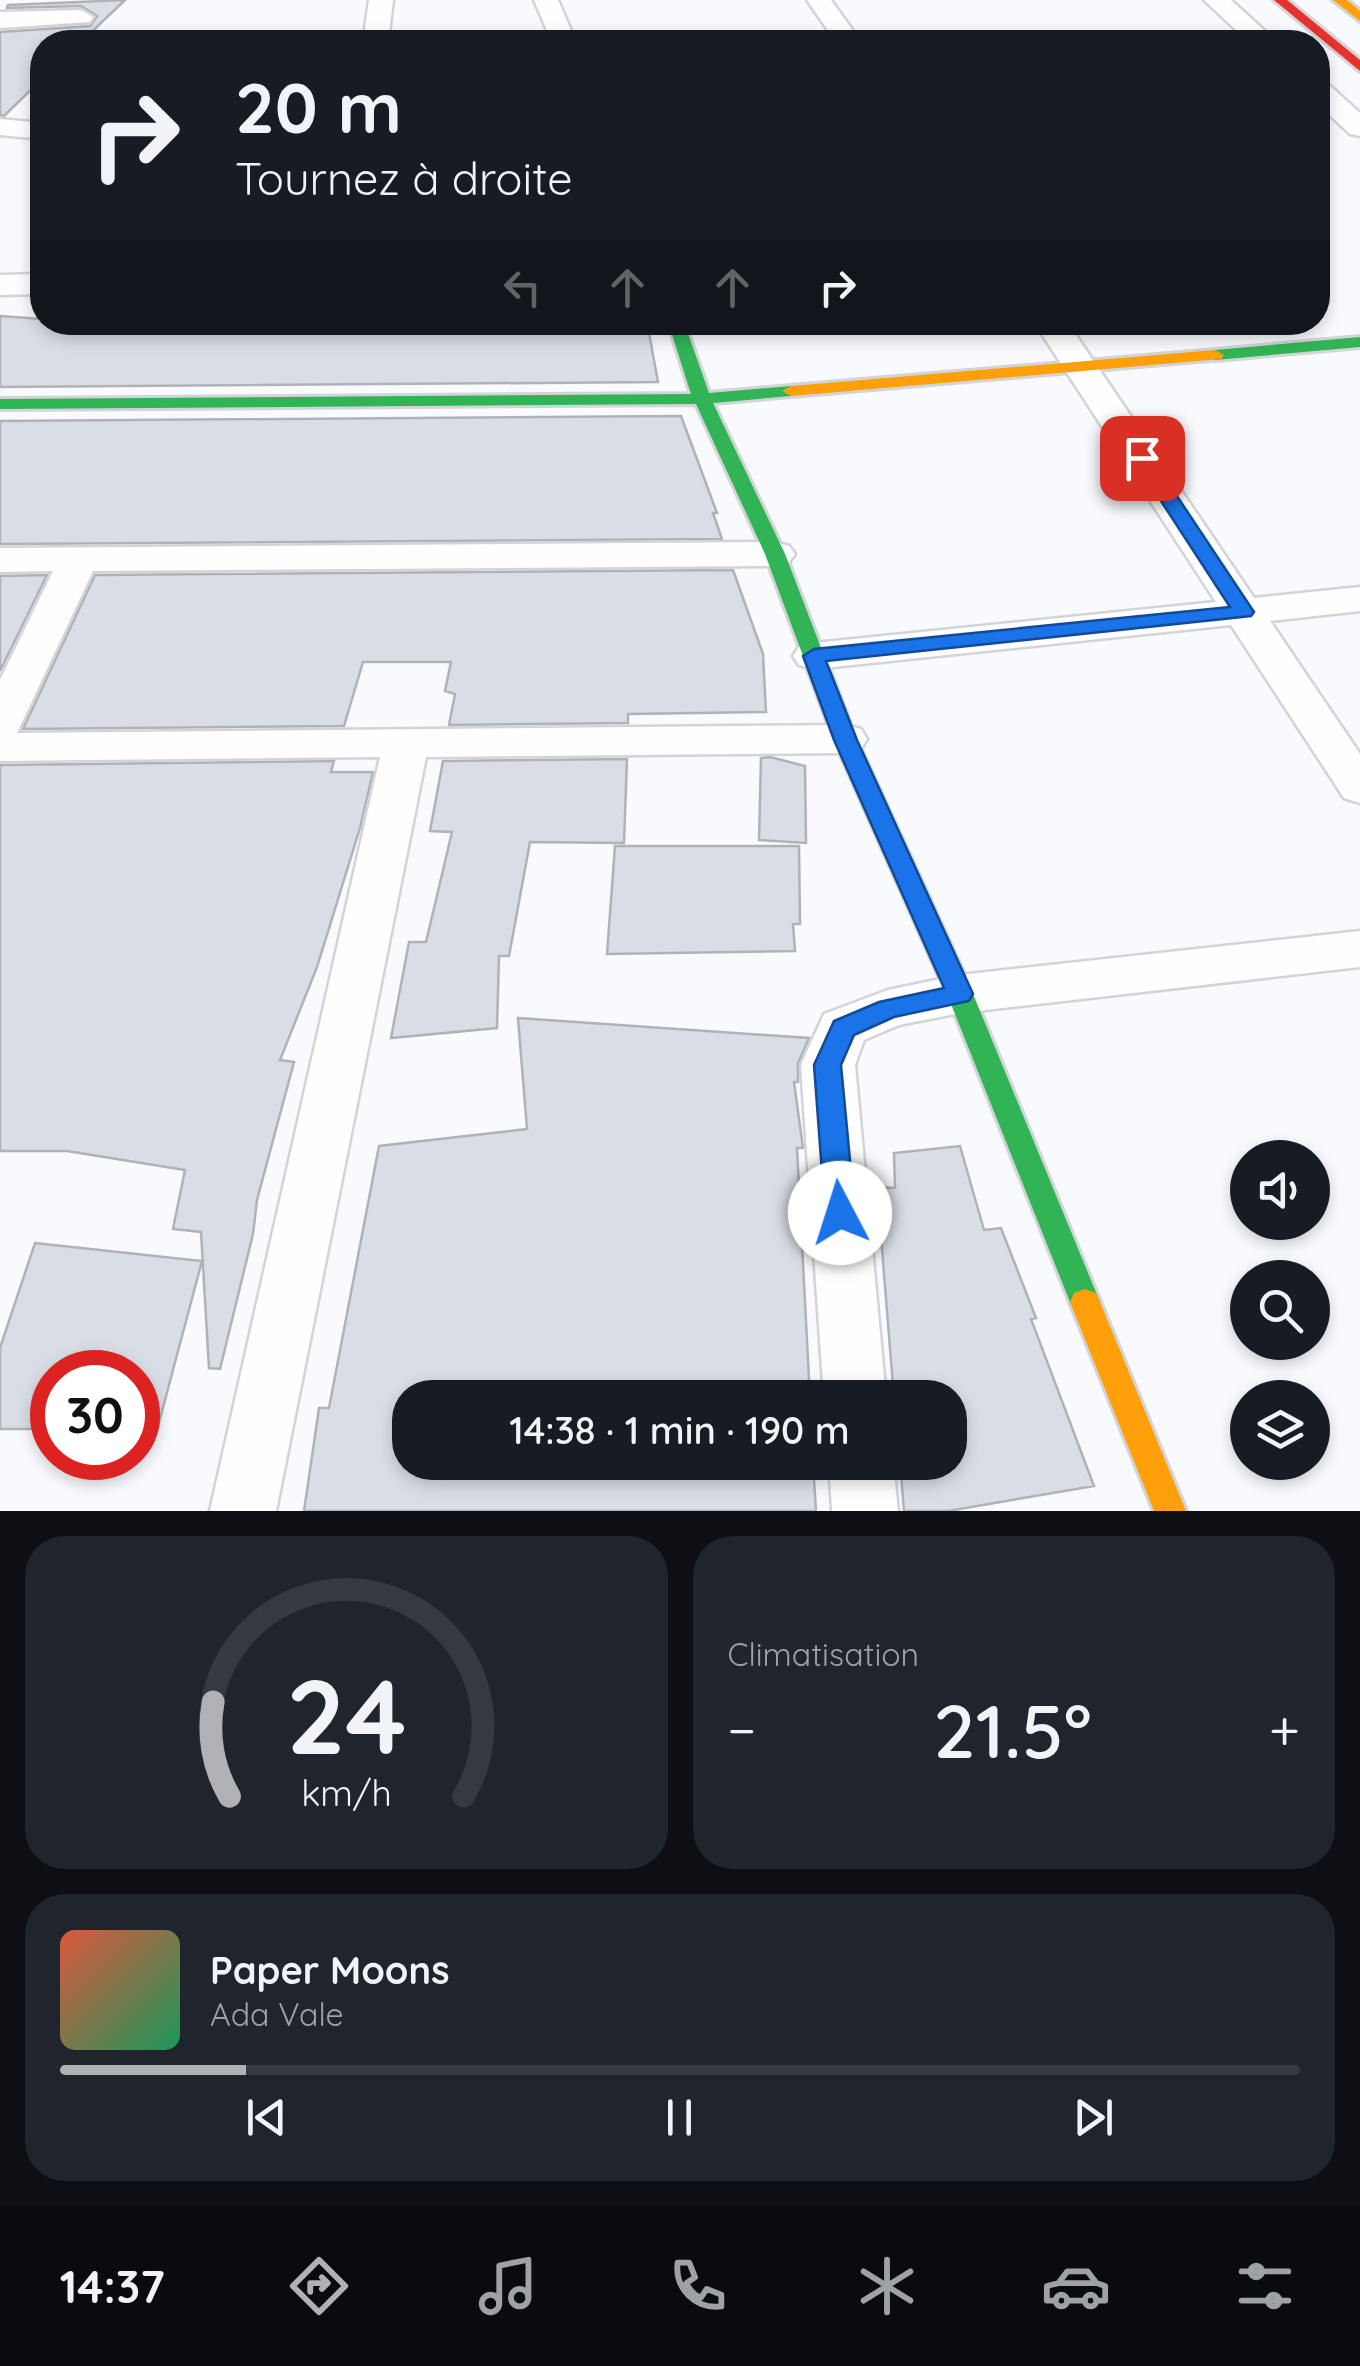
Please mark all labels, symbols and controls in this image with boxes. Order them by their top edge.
text: 20 m [235,63,402,151]
icon: right [70,70,200,200]
text: Tournez à droite [235,150,573,206]
icon: left [495,260,550,315]
icon: ahead [600,260,655,315]
icon: ahead [705,260,760,315]
icon: right [810,260,865,315]
pin [1100,416,1185,501]
icon: arrive [1115,431,1170,486]
map controls [1230,1140,1330,1480]
button: sound [1230,1140,1330,1240]
position arrow [788,1161,892,1265]
button: search [1230,1260,1330,1360]
speed limit sign: 30 [30,1350,160,1480]
button: layers [1230,1380,1330,1480]
text: 14:38 · 1 min · 190 m [509,1406,850,1454]
text: Climatisation [728,1634,919,1674]
text: 24 [286,1650,406,1780]
text: 21.5° [933,1683,1092,1777]
text: − [728,1695,756,1764]
text: + [1269,1695,1300,1764]
text: km/h [301,1770,392,1815]
text: Paper Moons [210,1946,450,1994]
text: Ada Vale [210,1994,344,2034]
icon: previous [239,2090,294,2145]
icon: pause [652,2090,707,2145]
icon: next [1066,2090,1121,2145]
icon: directions [284,2251,354,2321]
icon: music [473,2251,543,2321]
icon: phone [663,2251,733,2321]
icon: climate [852,2251,922,2321]
icon: car [1041,2251,1111,2321]
icon: filters [1230,2251,1300,2321]
text: 14:37 [60,2258,165,2314]

